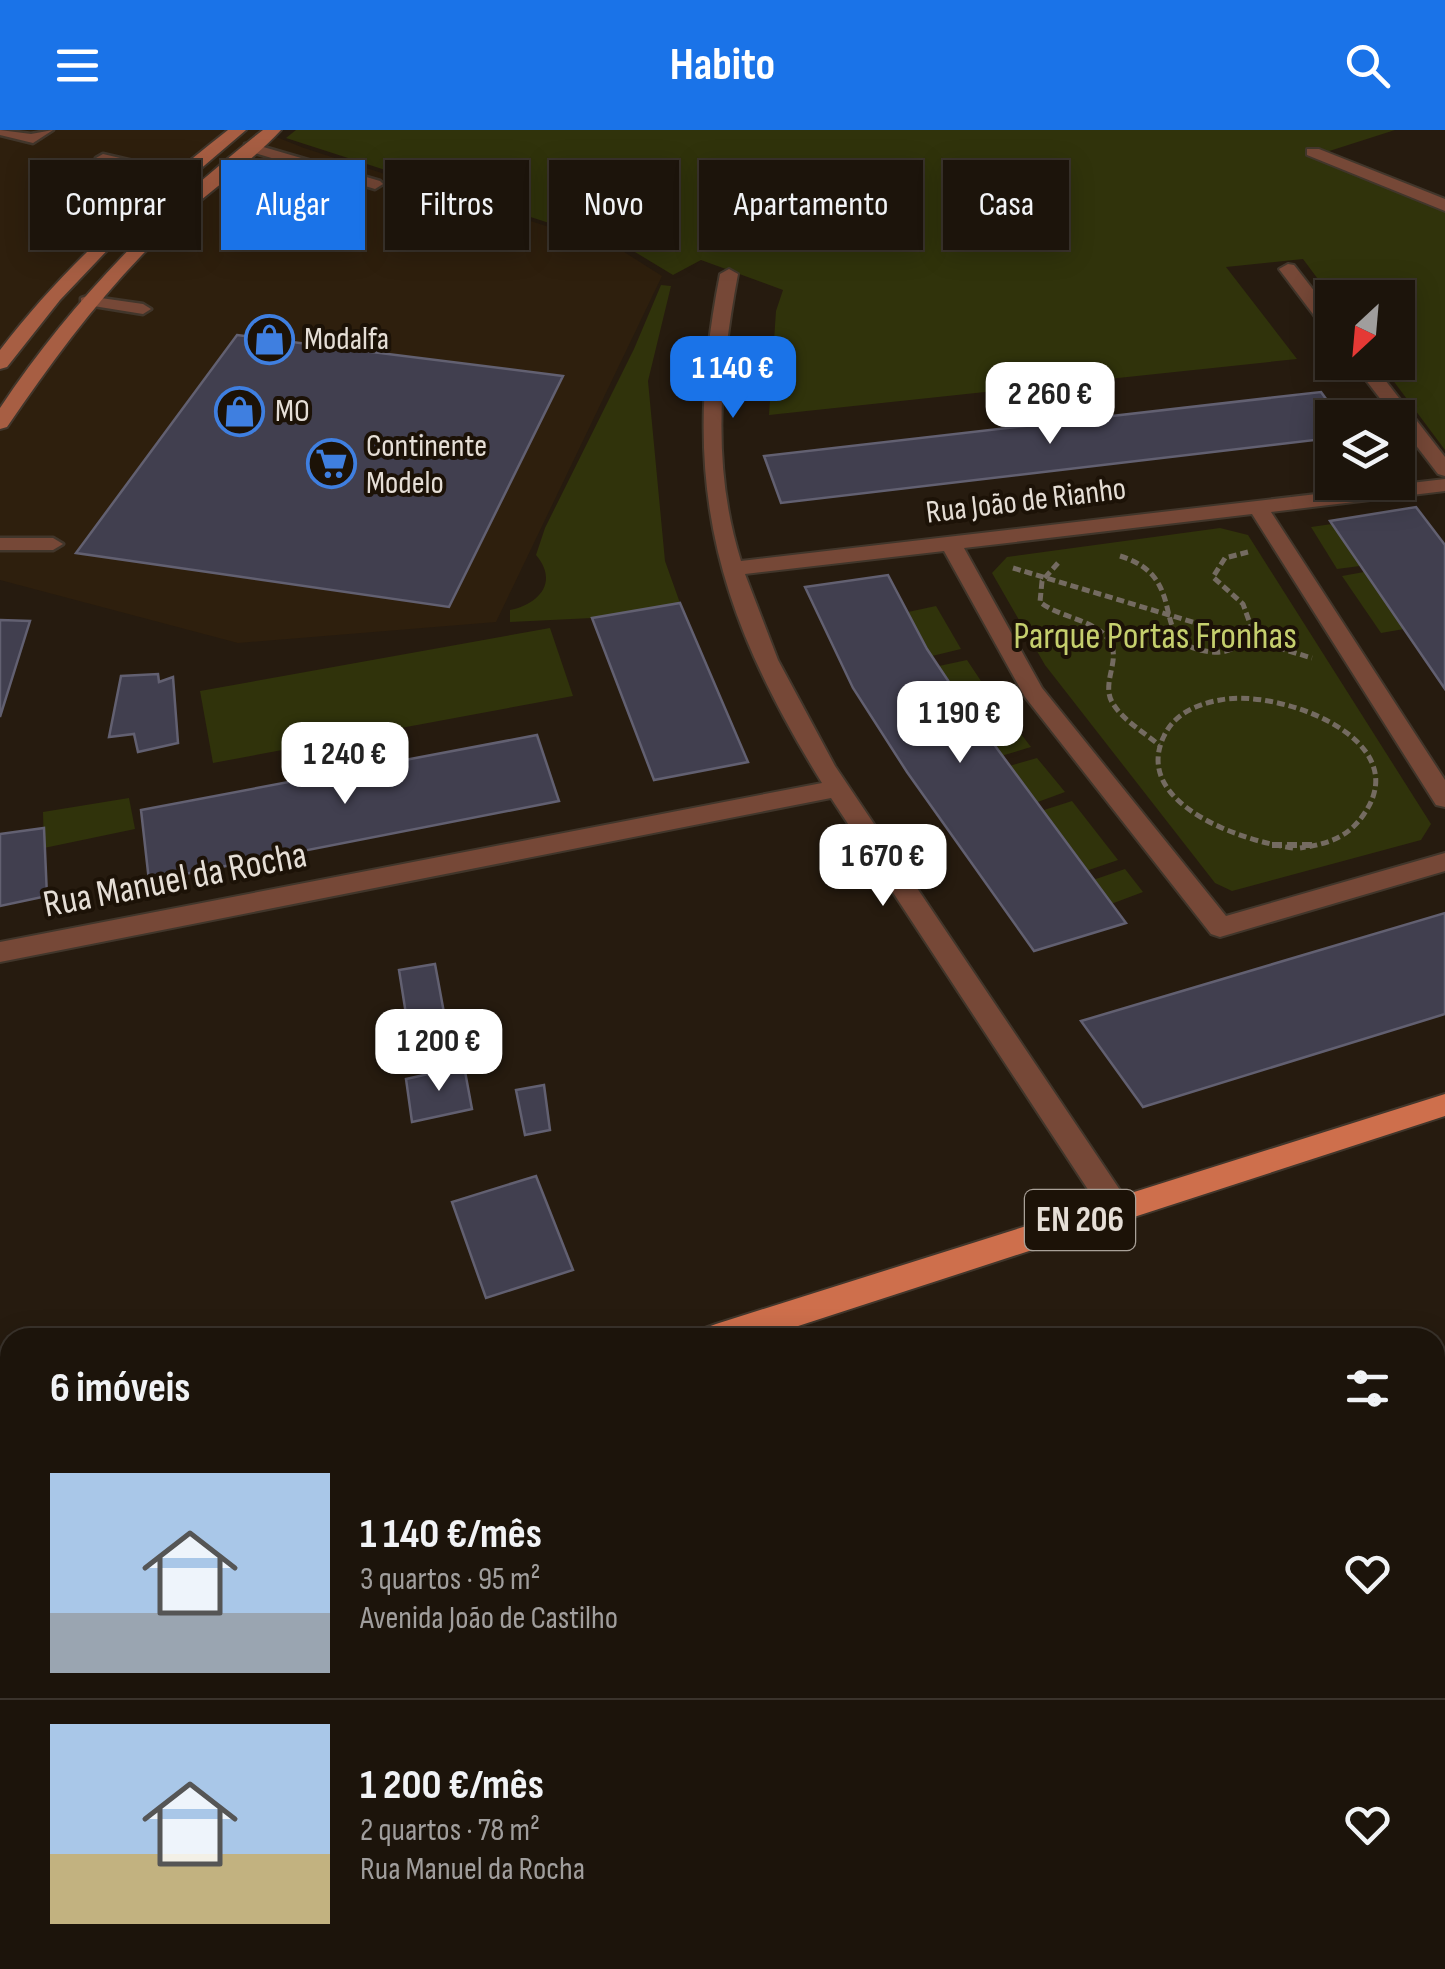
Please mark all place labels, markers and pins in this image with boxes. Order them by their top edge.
shop icon: Modalfa [243,313,295,365]
place label: Modalfa [304,320,389,359]
pin: 1 140 € [641,336,825,421]
pin: 2 260 € [958,362,1142,447]
shop icon: MO [214,385,266,437]
place label: MO [275,392,310,431]
place label: Continente Modelo [366,427,487,503]
supermarket icon: Continente Modelo [305,438,357,490]
pin: 1 190 € [868,681,1052,766]
pin: 1 240 € [253,722,437,807]
pin: 1 670 € [791,824,975,909]
pin: 1 200 € [347,1009,531,1094]

